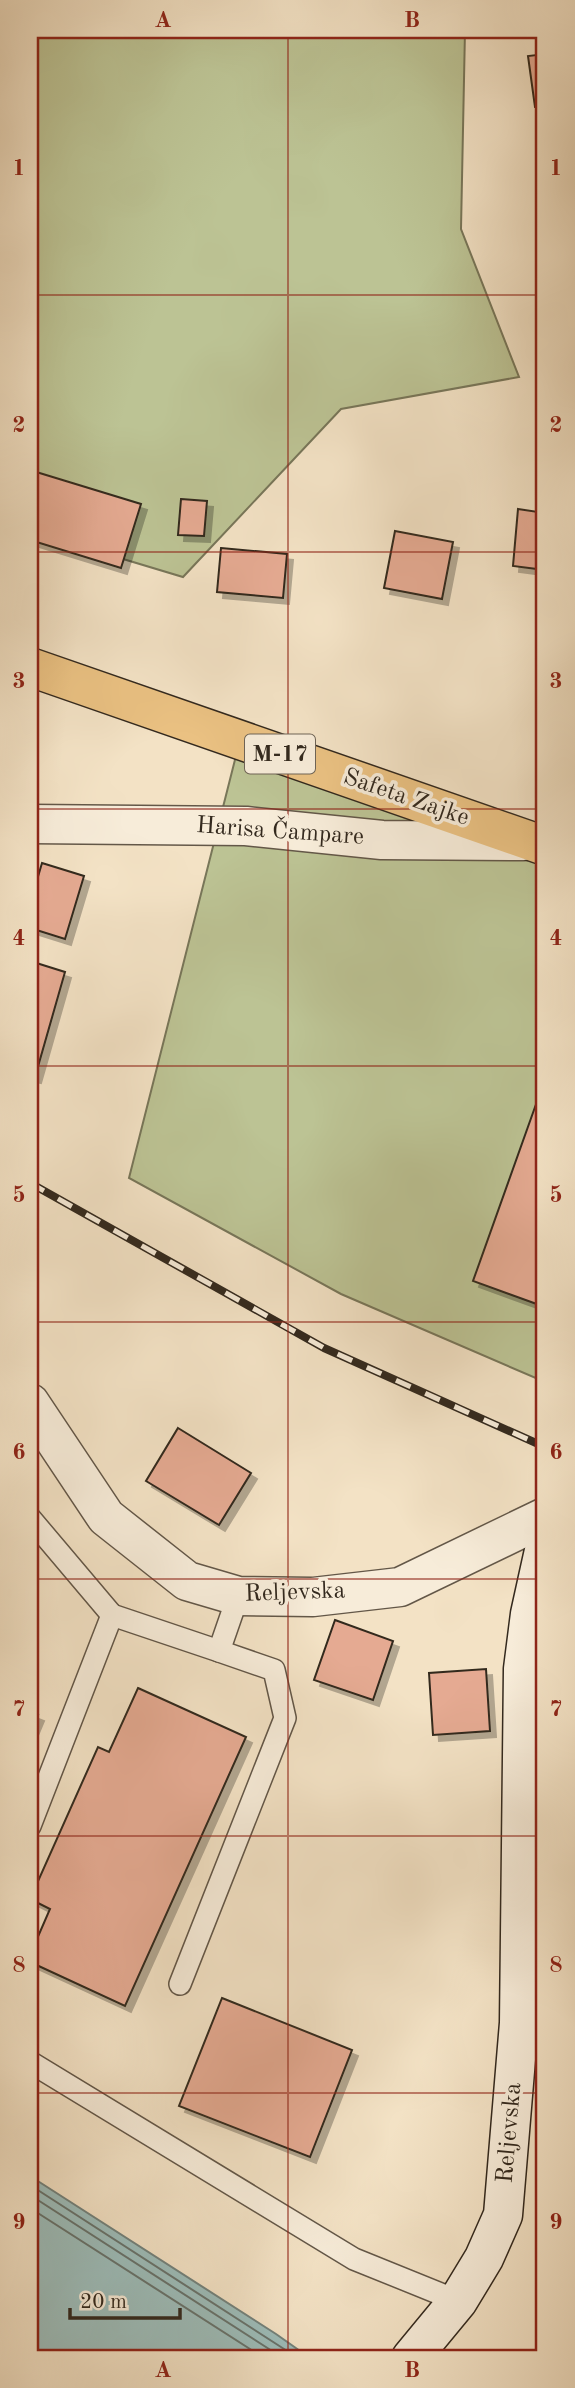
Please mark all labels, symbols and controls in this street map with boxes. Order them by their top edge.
text: A [154,9,172,32]
text: B [404,9,420,32]
text: 1 [12,157,26,180]
text: 1 [549,157,563,180]
text: 2 [12,414,26,437]
text: 2 [549,414,563,437]
text: 3 [12,670,26,693]
text: 3 [549,670,563,693]
road number: M-17 [245,734,315,774]
street label: Safeta Zajke [340,765,472,831]
street label: Harisa Čampare [195,809,365,850]
text: 4 [12,927,26,950]
text: 4 [549,927,563,950]
text: 5 [12,1184,26,1207]
text: 5 [549,1184,563,1207]
text: 6 [12,1441,26,1464]
text: 6 [549,1441,563,1464]
street label: Reljevska [244,1579,346,1607]
text: 7 [12,1698,26,1721]
text: 7 [549,1698,563,1721]
text: 8 [12,1954,26,1977]
text: 8 [549,1954,563,1977]
street label: Reljevska [494,2082,526,2184]
text: 9 [12,2211,26,2234]
text: 9 [549,2211,563,2234]
scale bar [70,2276,180,2320]
text: 20 m [80,2292,127,2313]
text: A [154,2359,172,2382]
text: B [404,2359,420,2382]

